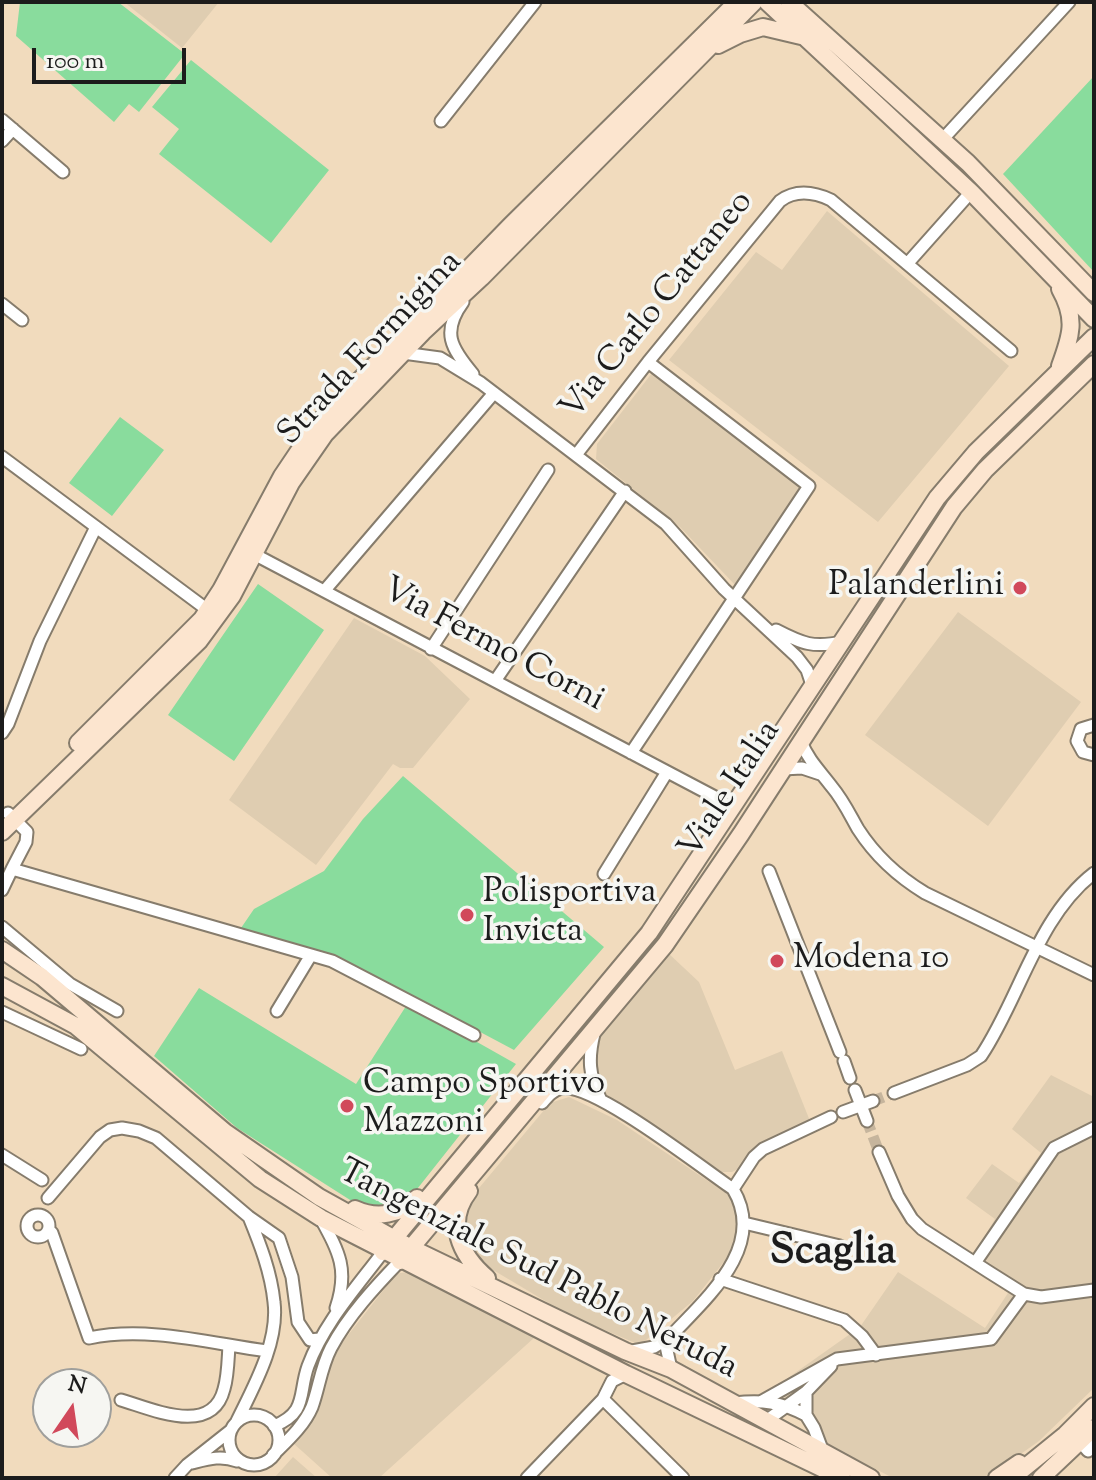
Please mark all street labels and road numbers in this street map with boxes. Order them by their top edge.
street label: Via Carlo Cattaneo [554,184,764,430]
street label: Strada Formigina [271,244,473,456]
street label: Via Fermo Corni [374,571,610,723]
street label: Viale Italia [672,714,792,868]
street label: Tangenziale Sud Pablo Neruda [331,1153,743,1391]

